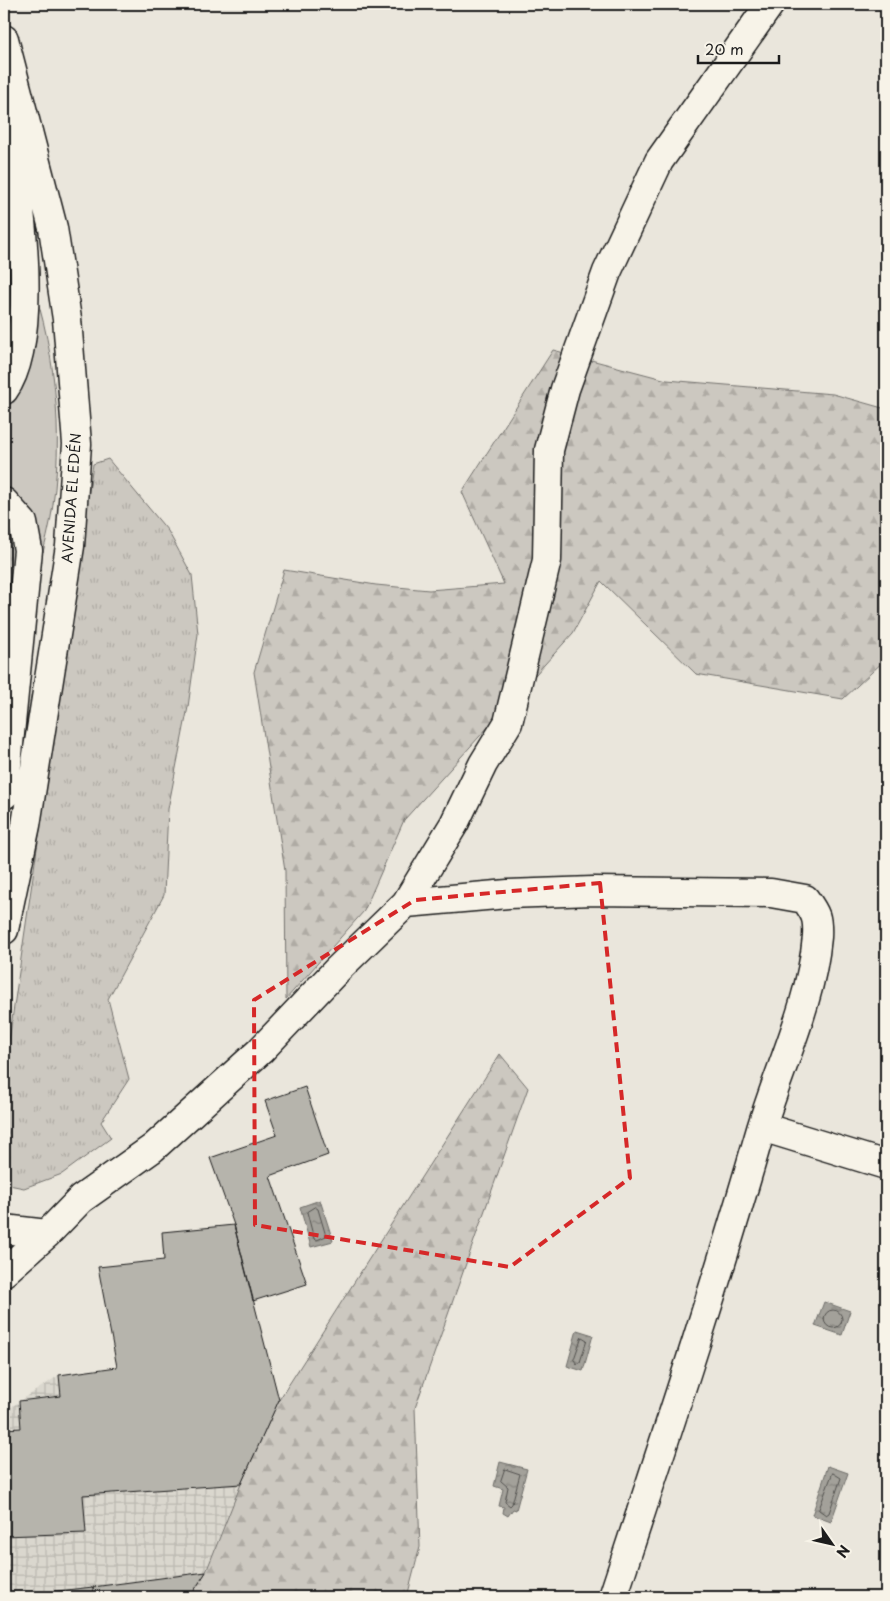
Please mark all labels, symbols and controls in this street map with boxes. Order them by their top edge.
scale bar [698,32,779,64]
text: 20 m [705,37,744,60]
street label: AVENIDA EL EDÉN [56,432,86,564]
north arrow [808,1518,858,1568]
text: N [831,1541,855,1562]

